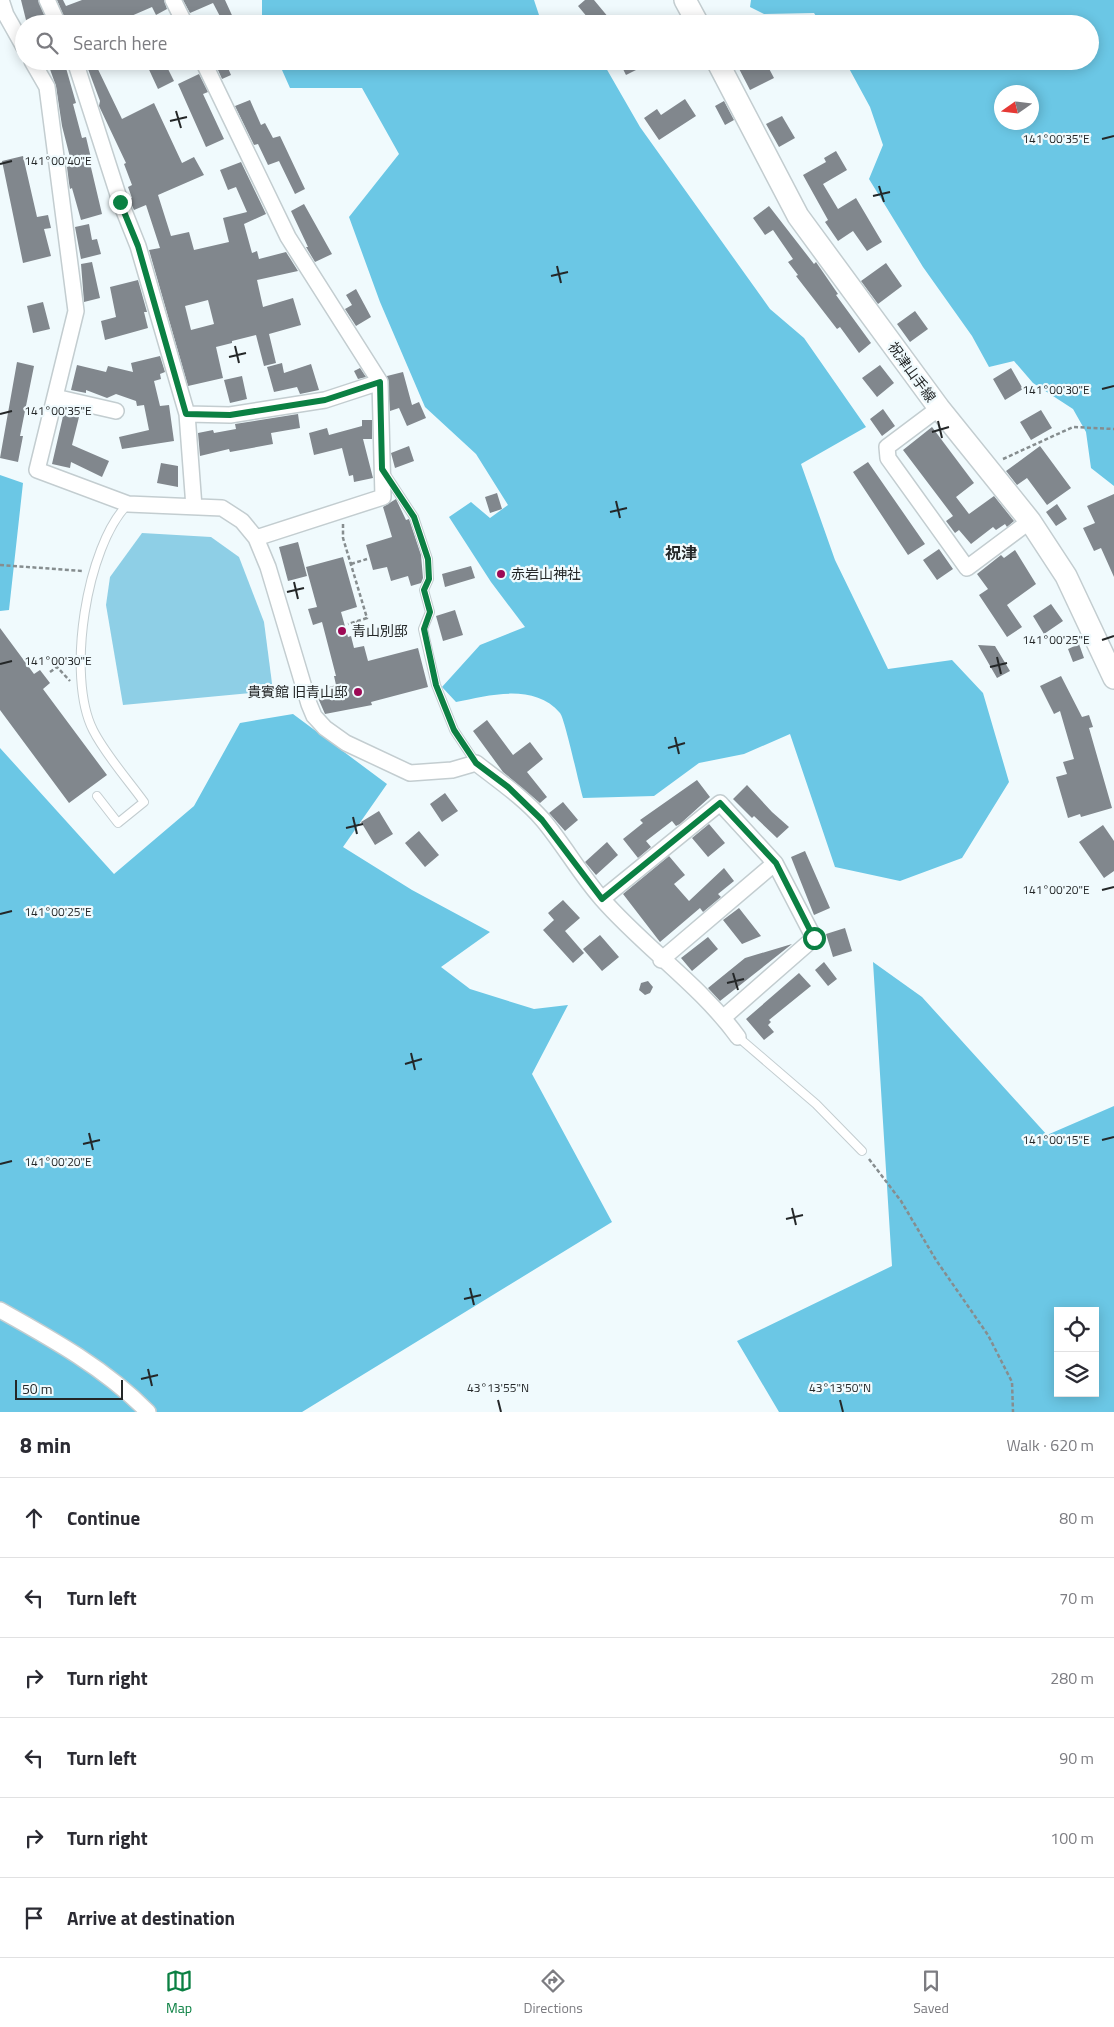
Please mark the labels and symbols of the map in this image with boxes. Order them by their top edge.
north arrow [994,85,1039,130]
text: 141°00'35"E [1022,129,1090,148]
text: 141°00'40"E [24,151,92,170]
route end [109,191,132,214]
street label: 祝津山手線 [883,337,941,406]
text: 141°00'30"E [1022,380,1090,399]
text: 141°00'35"E [24,401,92,420]
district label: 祝津 [665,541,697,565]
place label: 赤岩山神社 [511,563,581,584]
marker: 赤岩山神社 [495,568,507,580]
place label: 青山別邸 [352,620,408,641]
marker: 青山別邸 [336,625,348,637]
text: 141°00'25"E [1022,630,1090,649]
text: 141°00'30"E [24,651,92,670]
place label: 貴賓館 旧青山邸 [247,681,348,702]
marker: 貴賓館 旧青山邸 [352,686,364,698]
text: 141°00'20"E [1022,880,1090,899]
text: 141°00'25"E [24,902,92,921]
route start [803,927,826,950]
text: 141°00'15"E [1022,1130,1090,1149]
text: 141°00'20"E [24,1152,92,1171]
scale bar [15,1377,122,1400]
text: 43°13'55"N [467,1378,529,1397]
text: 43°13'50"N [809,1378,871,1397]

